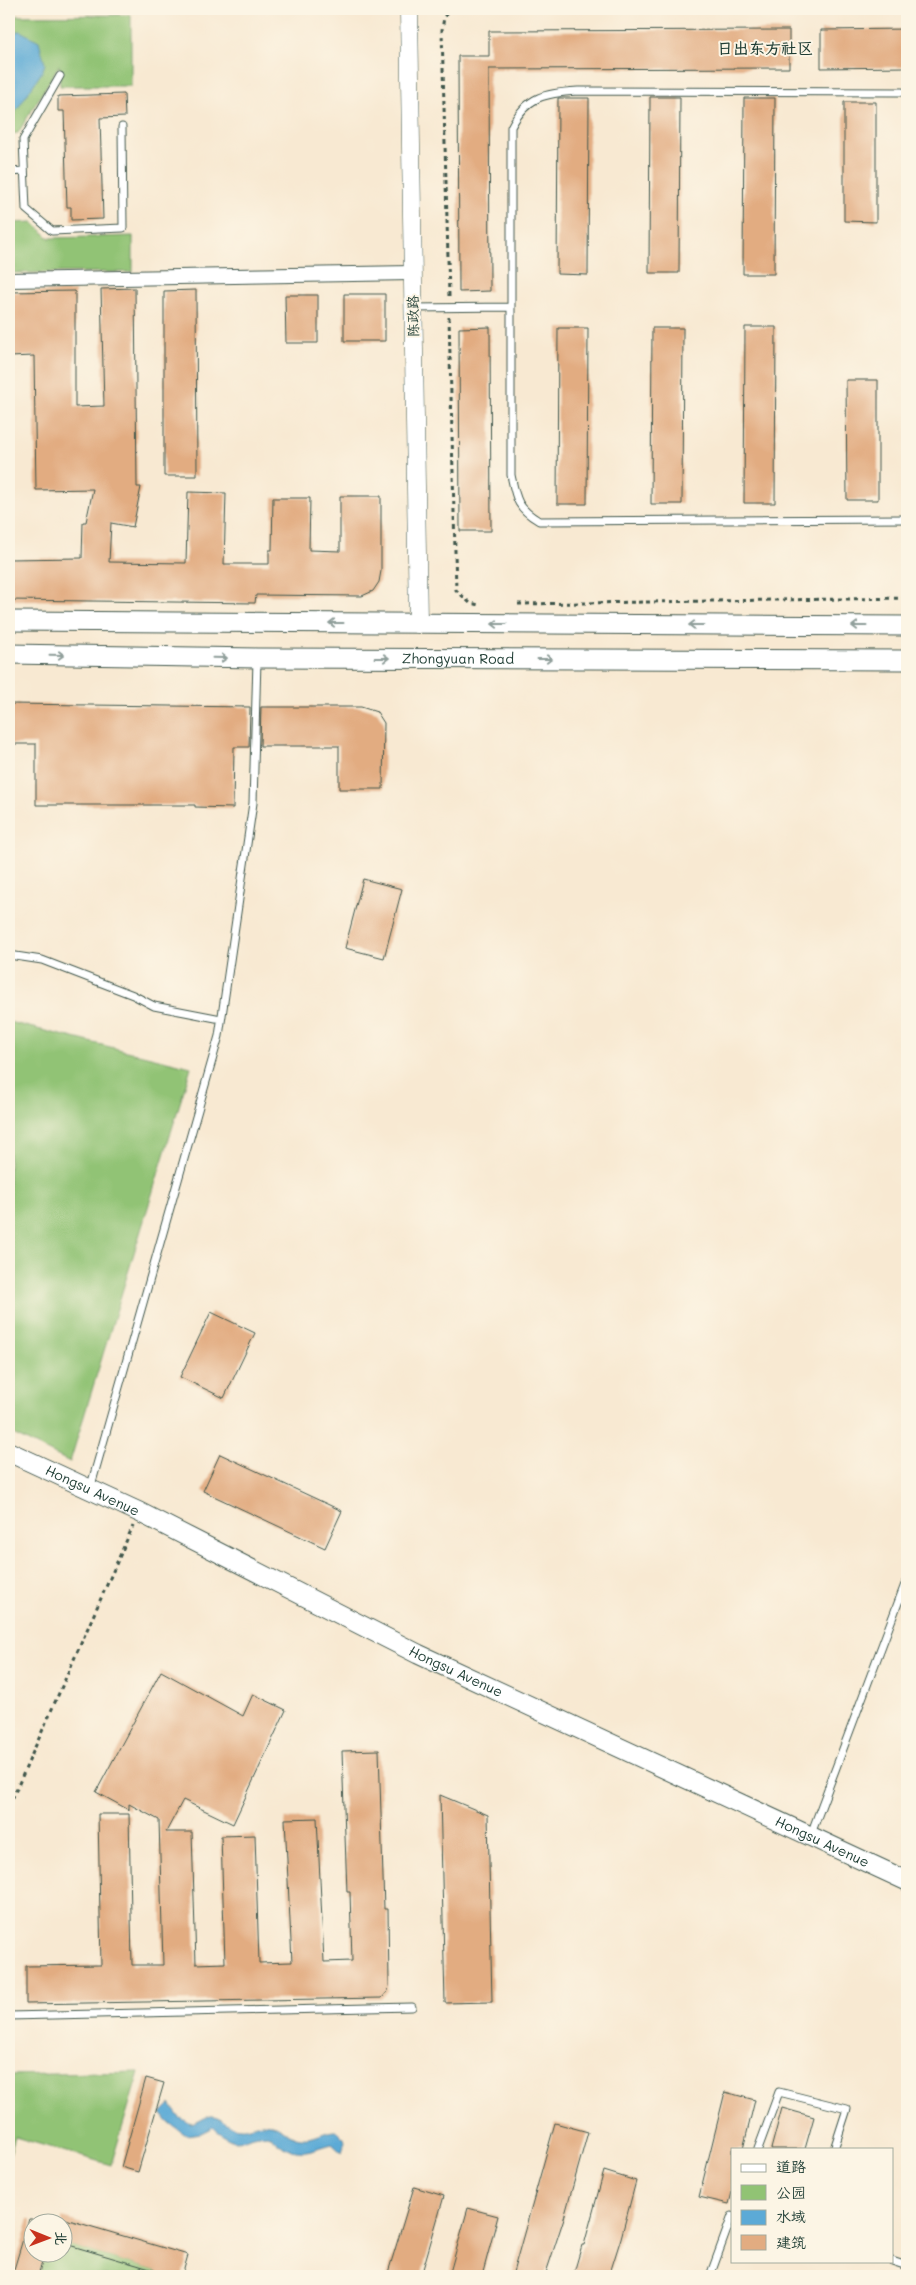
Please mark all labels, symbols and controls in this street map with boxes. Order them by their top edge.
district label: 日出东方社区 [717,37,813,58]
street label: 陈政路 [403,295,422,337]
one-way arrow [328,618,344,628]
one-way arrow [491,619,507,629]
one-way arrow [688,620,704,630]
one-way arrow [851,621,867,631]
street label: Zhongyuan Road [402,648,514,668]
one-way arrow [49,650,65,660]
one-way arrow [212,653,228,662]
one-way arrow [374,653,390,663]
one-way arrow [536,654,553,664]
street label: Hongsu Avenue [43,1460,143,1520]
street label: Hongsu Avenue [406,1641,506,1701]
street label: Hongsu Avenue [772,1811,873,1871]
legend [731,2148,894,2262]
text: 道路 [776,2156,806,2176]
text: 公园 [776,2182,806,2202]
text: 水域 [776,2206,806,2226]
north arrow [22,2212,72,2262]
text: 北 [52,2231,71,2245]
text: 建筑 [776,2232,806,2252]

